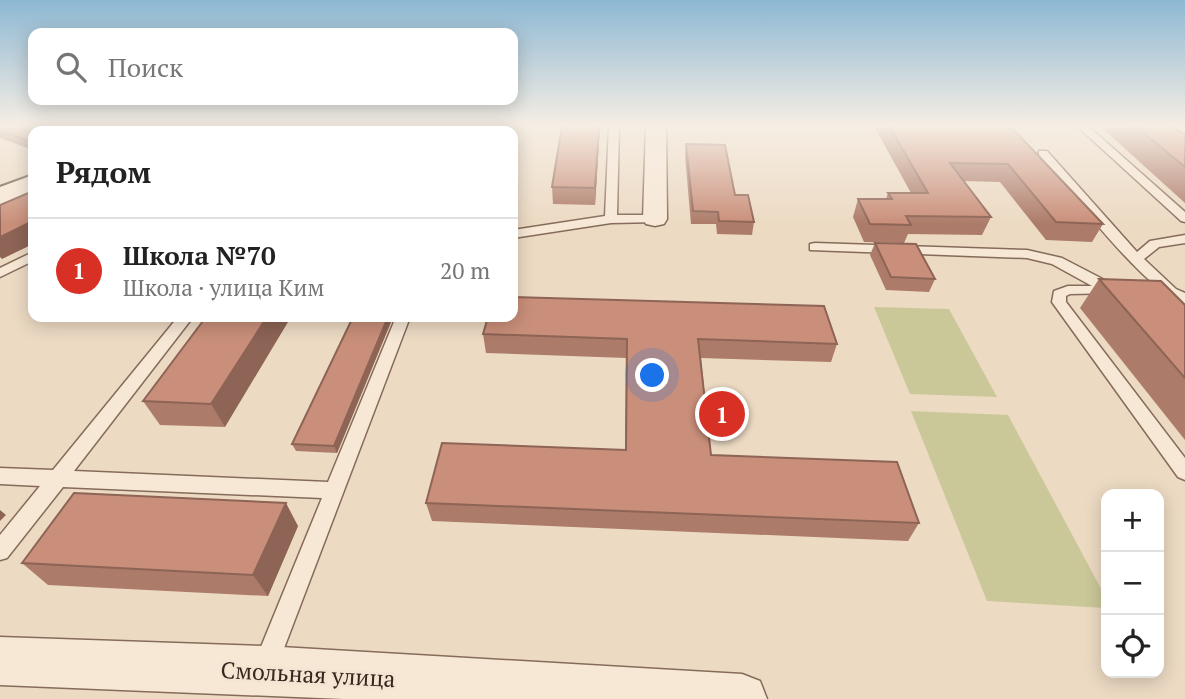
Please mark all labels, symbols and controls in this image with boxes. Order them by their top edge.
search box [28,28,518,105]
icon: search [52,48,90,86]
text: Поиск [108,50,183,84]
text: Рядом [56,152,151,192]
text: Школа №70 [123,238,276,272]
text: 1 [73,255,86,286]
text: 20 m [440,255,490,286]
text: Школа · улица Ким [123,272,324,303]
your location [635,358,669,392]
pin: 1 [699,388,745,440]
map controls [1101,489,1164,678]
button: + [1101,489,1164,552]
button: − [1101,552,1164,615]
button: locate [1101,615,1164,678]
street label: Смольная улица [220,654,397,694]

